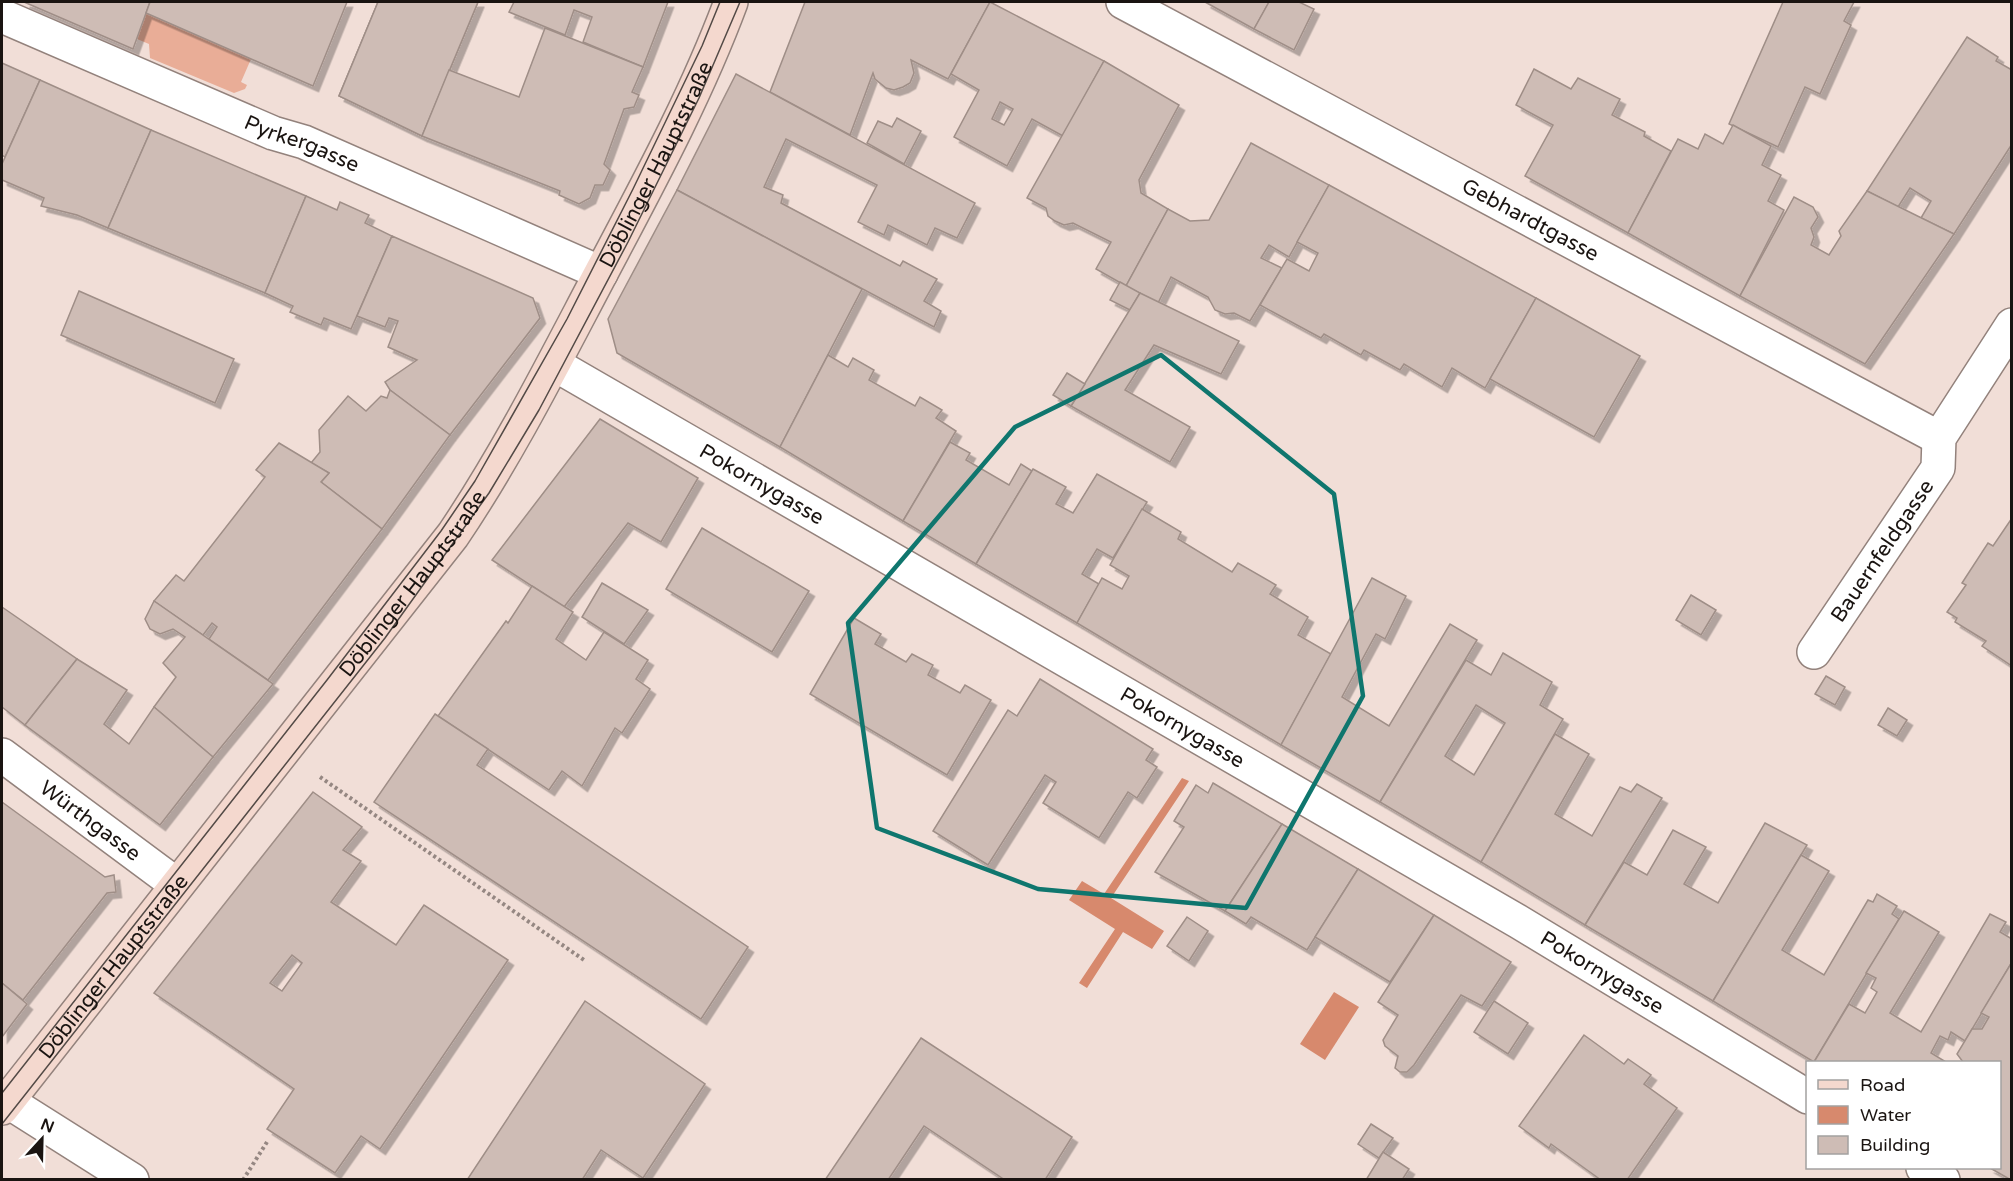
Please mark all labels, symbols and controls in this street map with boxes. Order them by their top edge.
street label: Döblinger Hauptstraße [594,58,718,272]
street label: Pyrkergasse [240,110,363,178]
street label: Gebhardtgasse [1457,173,1603,267]
street label: Pokornygasse [695,439,828,530]
street label: Bauernfeldgasse [1826,475,1940,627]
street label: Döblinger Hauptstraße [334,486,492,682]
street label: Pokornygasse [1116,682,1249,774]
street label: Würthgasse [35,775,145,867]
street label: Döblinger Hauptstraße [34,870,194,1064]
street label: Pokornygasse [1536,926,1668,1020]
legend [1806,1061,2001,1169]
text: Road [1860,1074,1905,1096]
text: Water [1860,1104,1911,1126]
north arrow [12,1109,72,1169]
text: N [38,1114,57,1138]
text: Building [1860,1134,1930,1156]

